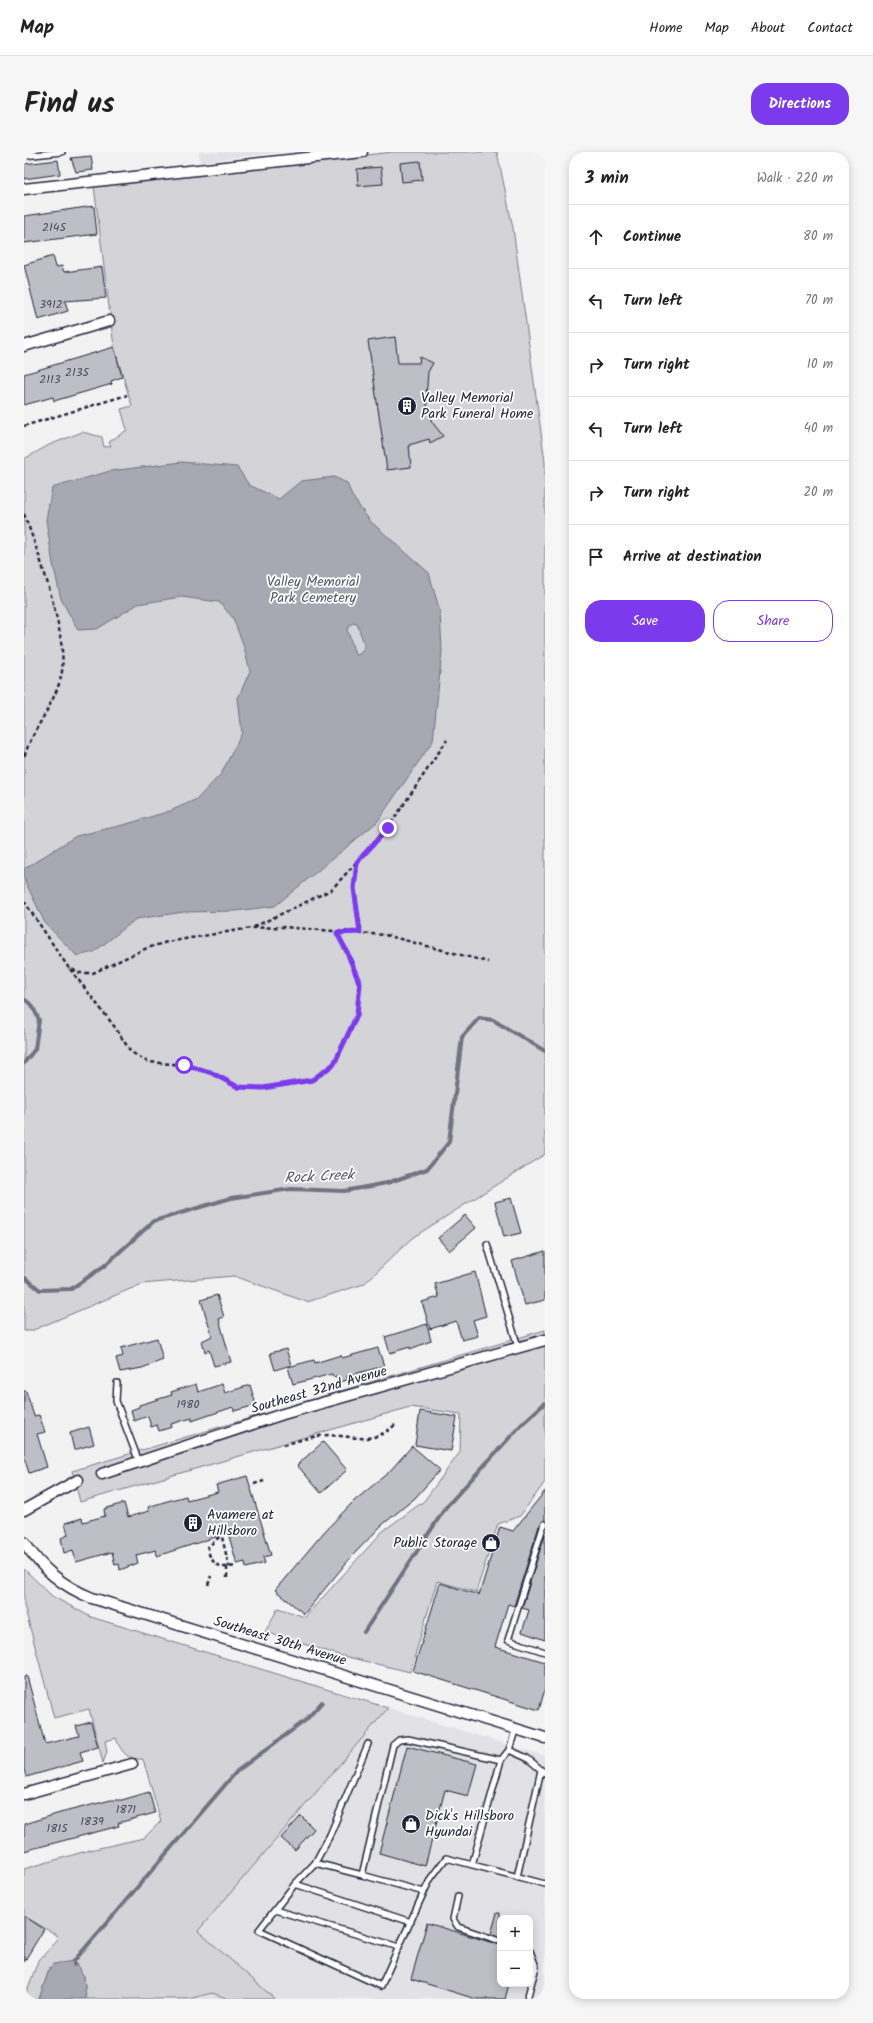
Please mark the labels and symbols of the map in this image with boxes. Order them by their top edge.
house number: 2145 [42,218,67,237]
house number: 3912 [39,295,63,314]
house number: 2135 [65,363,91,382]
house number: 2113 [39,370,61,389]
place label: Valley Memorial Park Funeral Home [421,387,534,425]
building icon: Valley Memorial Park Funeral Home [396,395,418,417]
park label: Valley Memorial Park Cemetery [267,571,360,609]
route end [379,819,397,837]
route start [175,1056,193,1074]
water label: Rock Creek [284,1163,356,1191]
street label: Southeast 32nd Avenue [248,1360,390,1420]
house number: 1980 [177,1395,199,1414]
place label: Avamere at Hillsboro [207,1504,275,1542]
building icon: Avamere at Hillsboro [182,1512,204,1534]
place label: Public Storage [393,1532,478,1554]
shop icon: Public Storage [480,1532,502,1554]
street label: Southeast 30th Avenue [211,1610,350,1672]
house number: 1871 [116,1800,136,1819]
place label: Dick's Hillsboro Hyundai [425,1805,514,1843]
house number: 1839 [80,1812,104,1831]
shop icon: Dick's Hillsboro Hyundai [400,1813,422,1835]
house number: 1815 [46,1819,69,1838]

